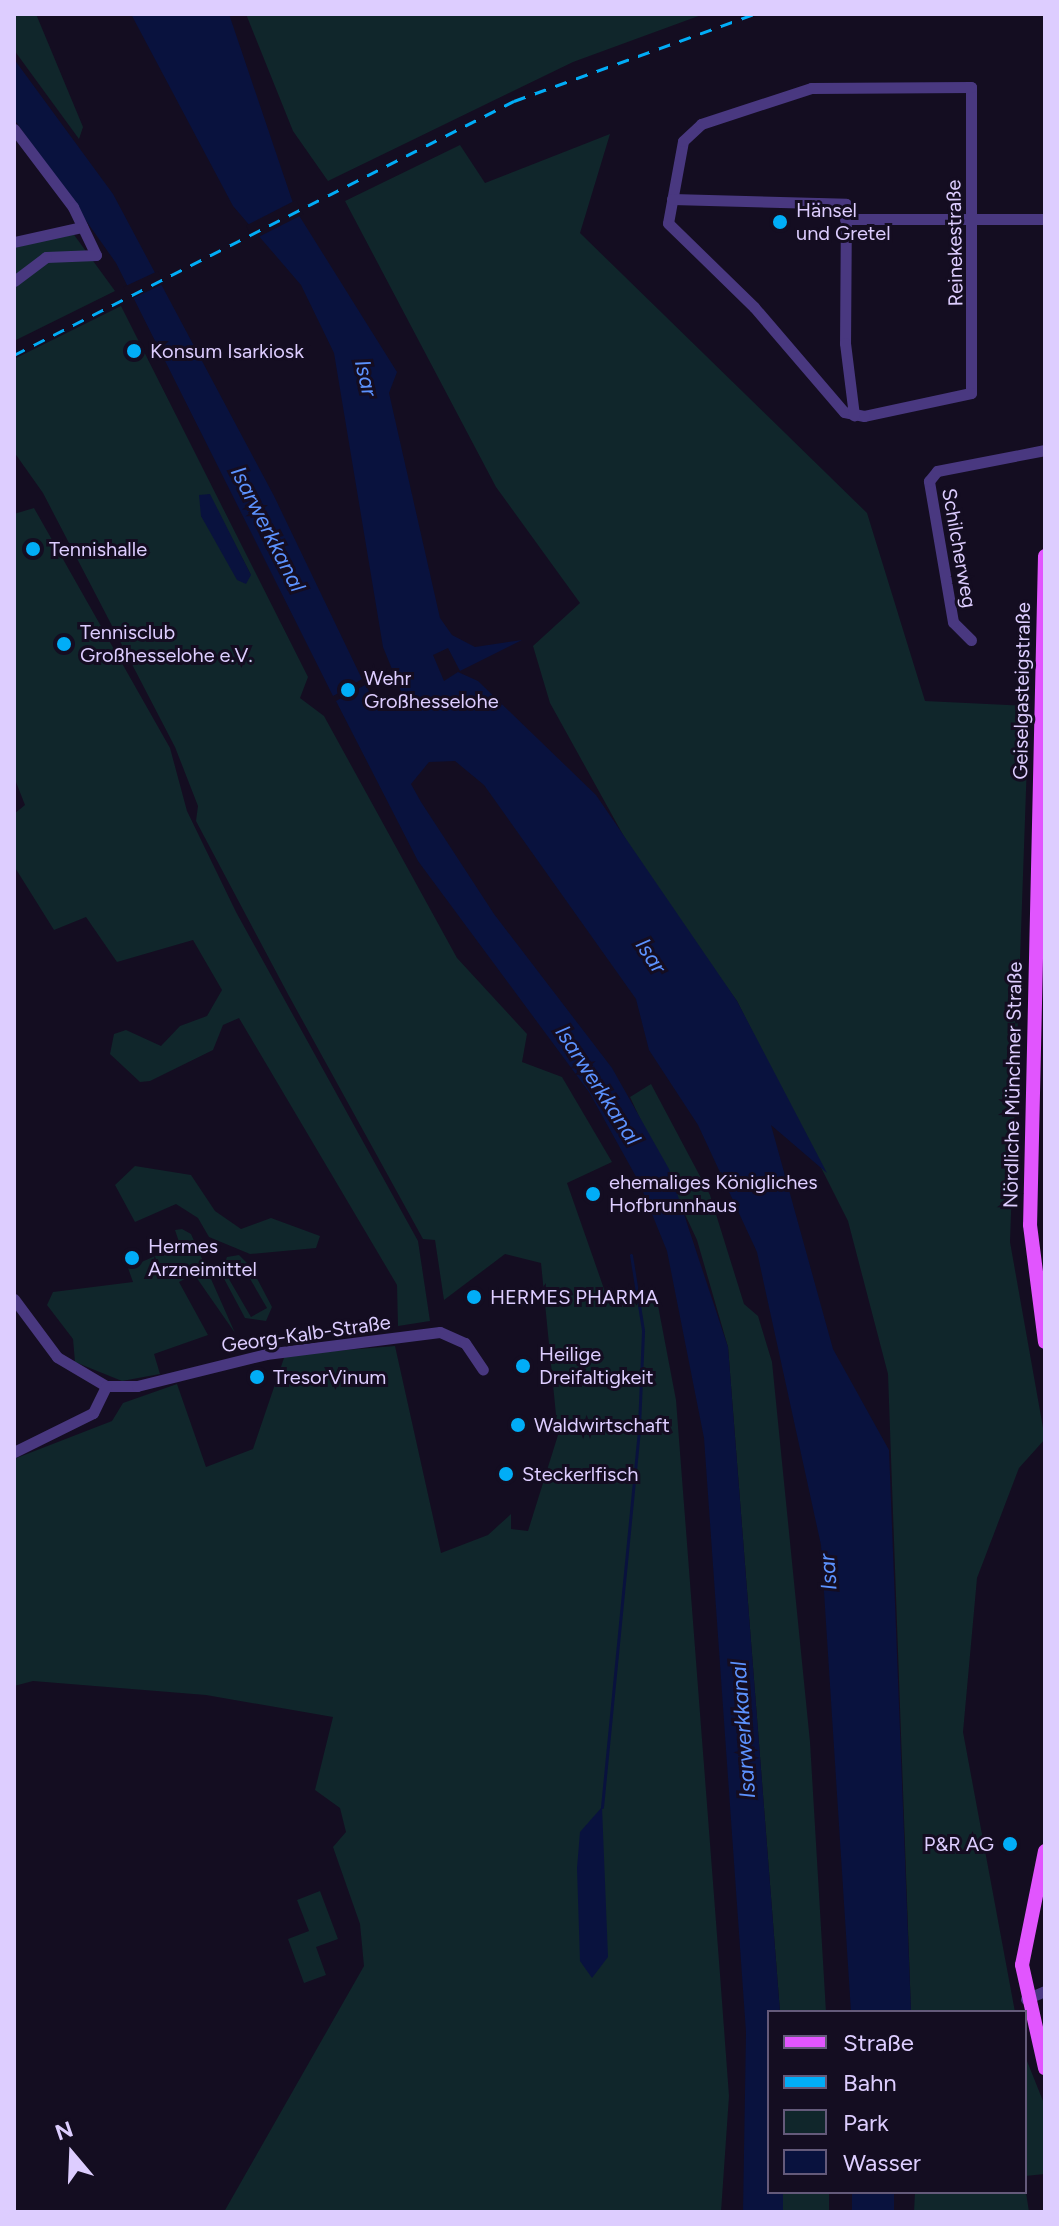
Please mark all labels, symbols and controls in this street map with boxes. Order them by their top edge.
street label: Reinekestraße [942,179,968,307]
place label: Hänsel und Gretel [796,198,891,245]
marker: Hänsel und Gretel [771,213,789,231]
place label: Konsum Isarkiosk [150,339,304,363]
marker: Konsum Isarkiosk [125,342,143,360]
water label: Isar [349,357,383,399]
water label: Isarwerkkanal [225,462,311,596]
street label: Schilcherweg [937,486,981,610]
place label: Tennishalle [49,537,147,561]
marker: Tennishalle [24,540,42,558]
street label: Geiselgasteigstraße [1008,602,1036,780]
place label: Tennisclub Großhesselohe e.V. [80,620,253,667]
marker: Tennisclub Großhesselohe e.V. [55,635,73,653]
place label: Wehr Großhesselohe [364,666,499,713]
marker: Wehr Großhesselohe [339,681,357,699]
water label: Isar [630,933,672,979]
street label: Nördliche Münchner Straße [999,962,1027,1208]
water label: Isarwerkkanal [550,1020,646,1150]
place label: ehemaliges Königliches Hofbrunnhaus [609,1170,818,1217]
marker: ehemaliges Königliches Hofbrunnhaus [584,1185,602,1203]
place label: Hermes Arzneimittel [148,1234,257,1281]
marker: Hermes Arzneimittel [123,1249,141,1267]
place label: HERMES PHARMA [490,1285,658,1309]
marker: HERMES PHARMA [465,1288,483,1306]
street label: Georg-Kalb-Straße [220,1310,392,1358]
place label: Heilige Dreifaltigkeit [539,1342,654,1389]
marker: Heilige Dreifaltigkeit [514,1357,532,1375]
place label: TresorVinum [273,1365,386,1389]
marker: TresorVinum [248,1368,266,1386]
place label: Waldwirtschaft [534,1413,670,1437]
marker: Waldwirtschaft [509,1416,527,1434]
place label: Steckerlfisch [522,1462,638,1486]
marker: Steckerlfisch [497,1465,515,1483]
water label: Isar [814,1553,842,1591]
water label: Isarwerkkanal [725,1661,761,1799]
place label: P&R AG [924,1832,994,1856]
marker: P&R AG [1001,1835,1019,1853]
legend [767,2010,1027,2194]
text: Straße [843,2028,914,2057]
text: Bahn [843,2068,897,2097]
text: Park [843,2108,889,2137]
north arrow [32,2114,112,2194]
text: N [52,2115,76,2146]
text: Wasser [843,2148,921,2177]

